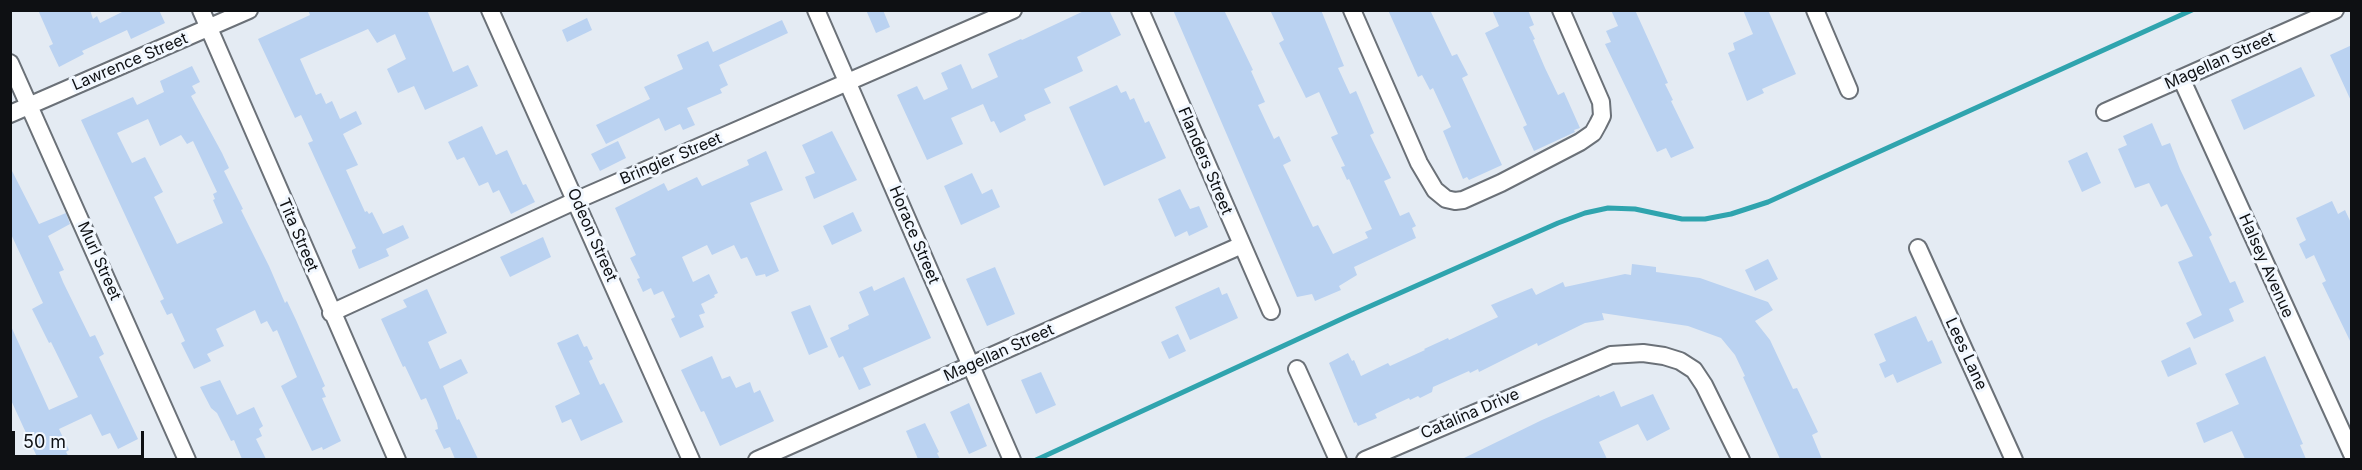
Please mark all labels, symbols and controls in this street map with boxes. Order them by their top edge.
street label: Magellan Street [2162,28,2278,94]
street label: Lawrence Street [69,29,191,95]
street label: Flanders Street [1174,104,1236,218]
street label: Bringier Street [617,129,725,189]
street label: Horace Street [885,183,943,287]
street label: Odeon Street [563,185,621,285]
street label: Tita Street [274,195,322,275]
street label: Halsey Avenue [2234,211,2298,321]
street label: Murl Street [73,219,125,303]
street label: Lees Lane [1941,315,1991,393]
street label: Magellan Street [941,320,1057,386]
street label: Catalina Drive [1418,385,1522,443]
scale bar [15,419,147,457]
text: 50 m [23,431,66,452]

